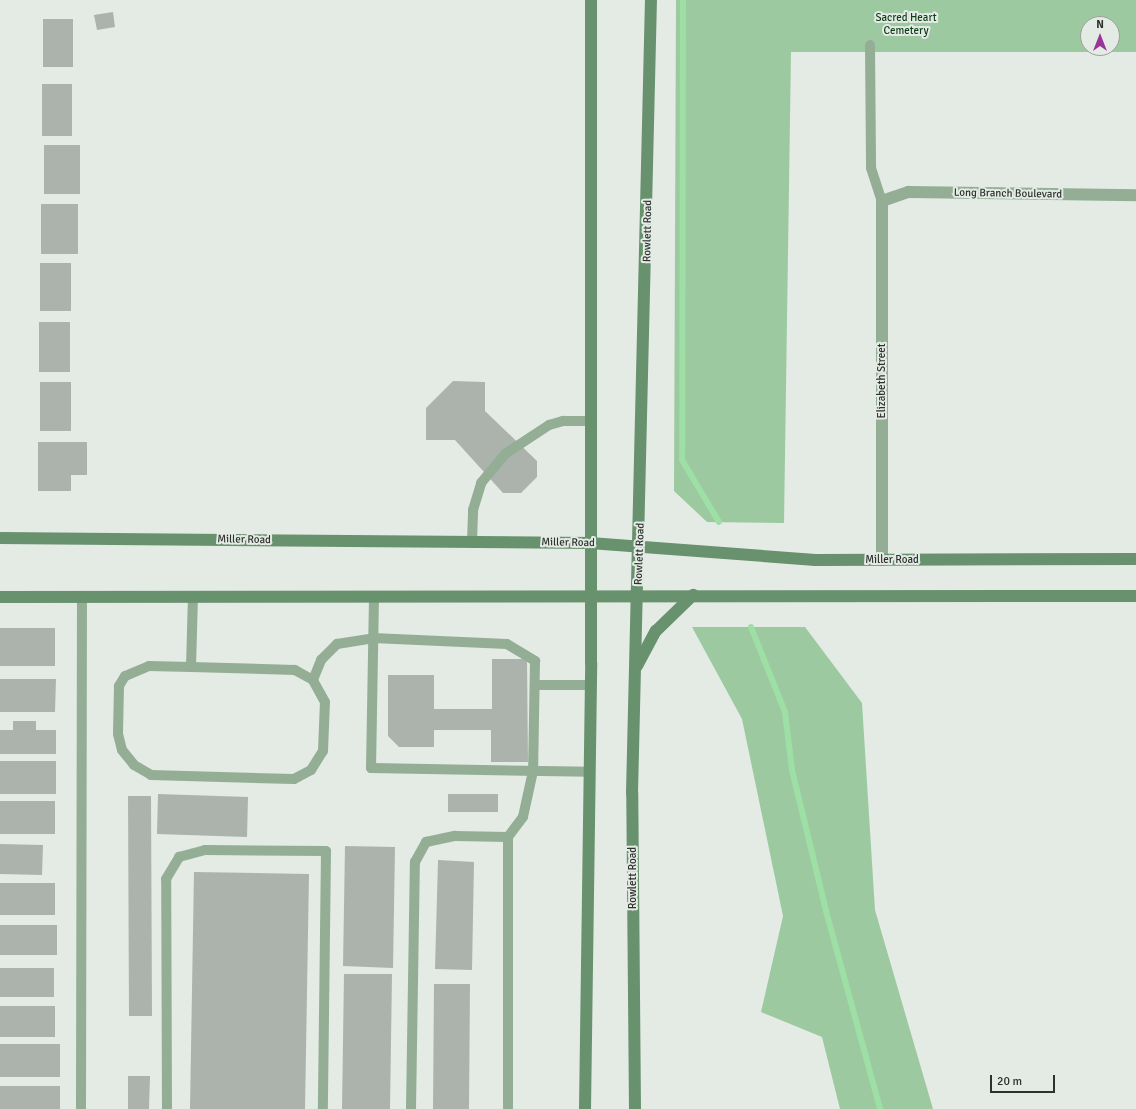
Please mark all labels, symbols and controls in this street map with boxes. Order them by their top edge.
park label: Sacred Heart Cemetery [875,12,937,38]
north arrow [1080,16,1120,56]
text: N [1096,18,1104,31]
street label: Long Branch Boulevard [954,186,1062,202]
street label: Rowlett Road [641,200,655,262]
street label: Elizabeth Street [875,343,889,419]
street label: Rowlett Road [632,523,648,585]
street label: Miller Road [217,533,271,547]
street label: Miller Road [541,536,595,550]
street label: Miller Road [865,553,919,567]
street label: Rowlett Road [626,847,640,909]
scale bar [992,1067,1057,1093]
text: 20 m [997,1074,1022,1089]

